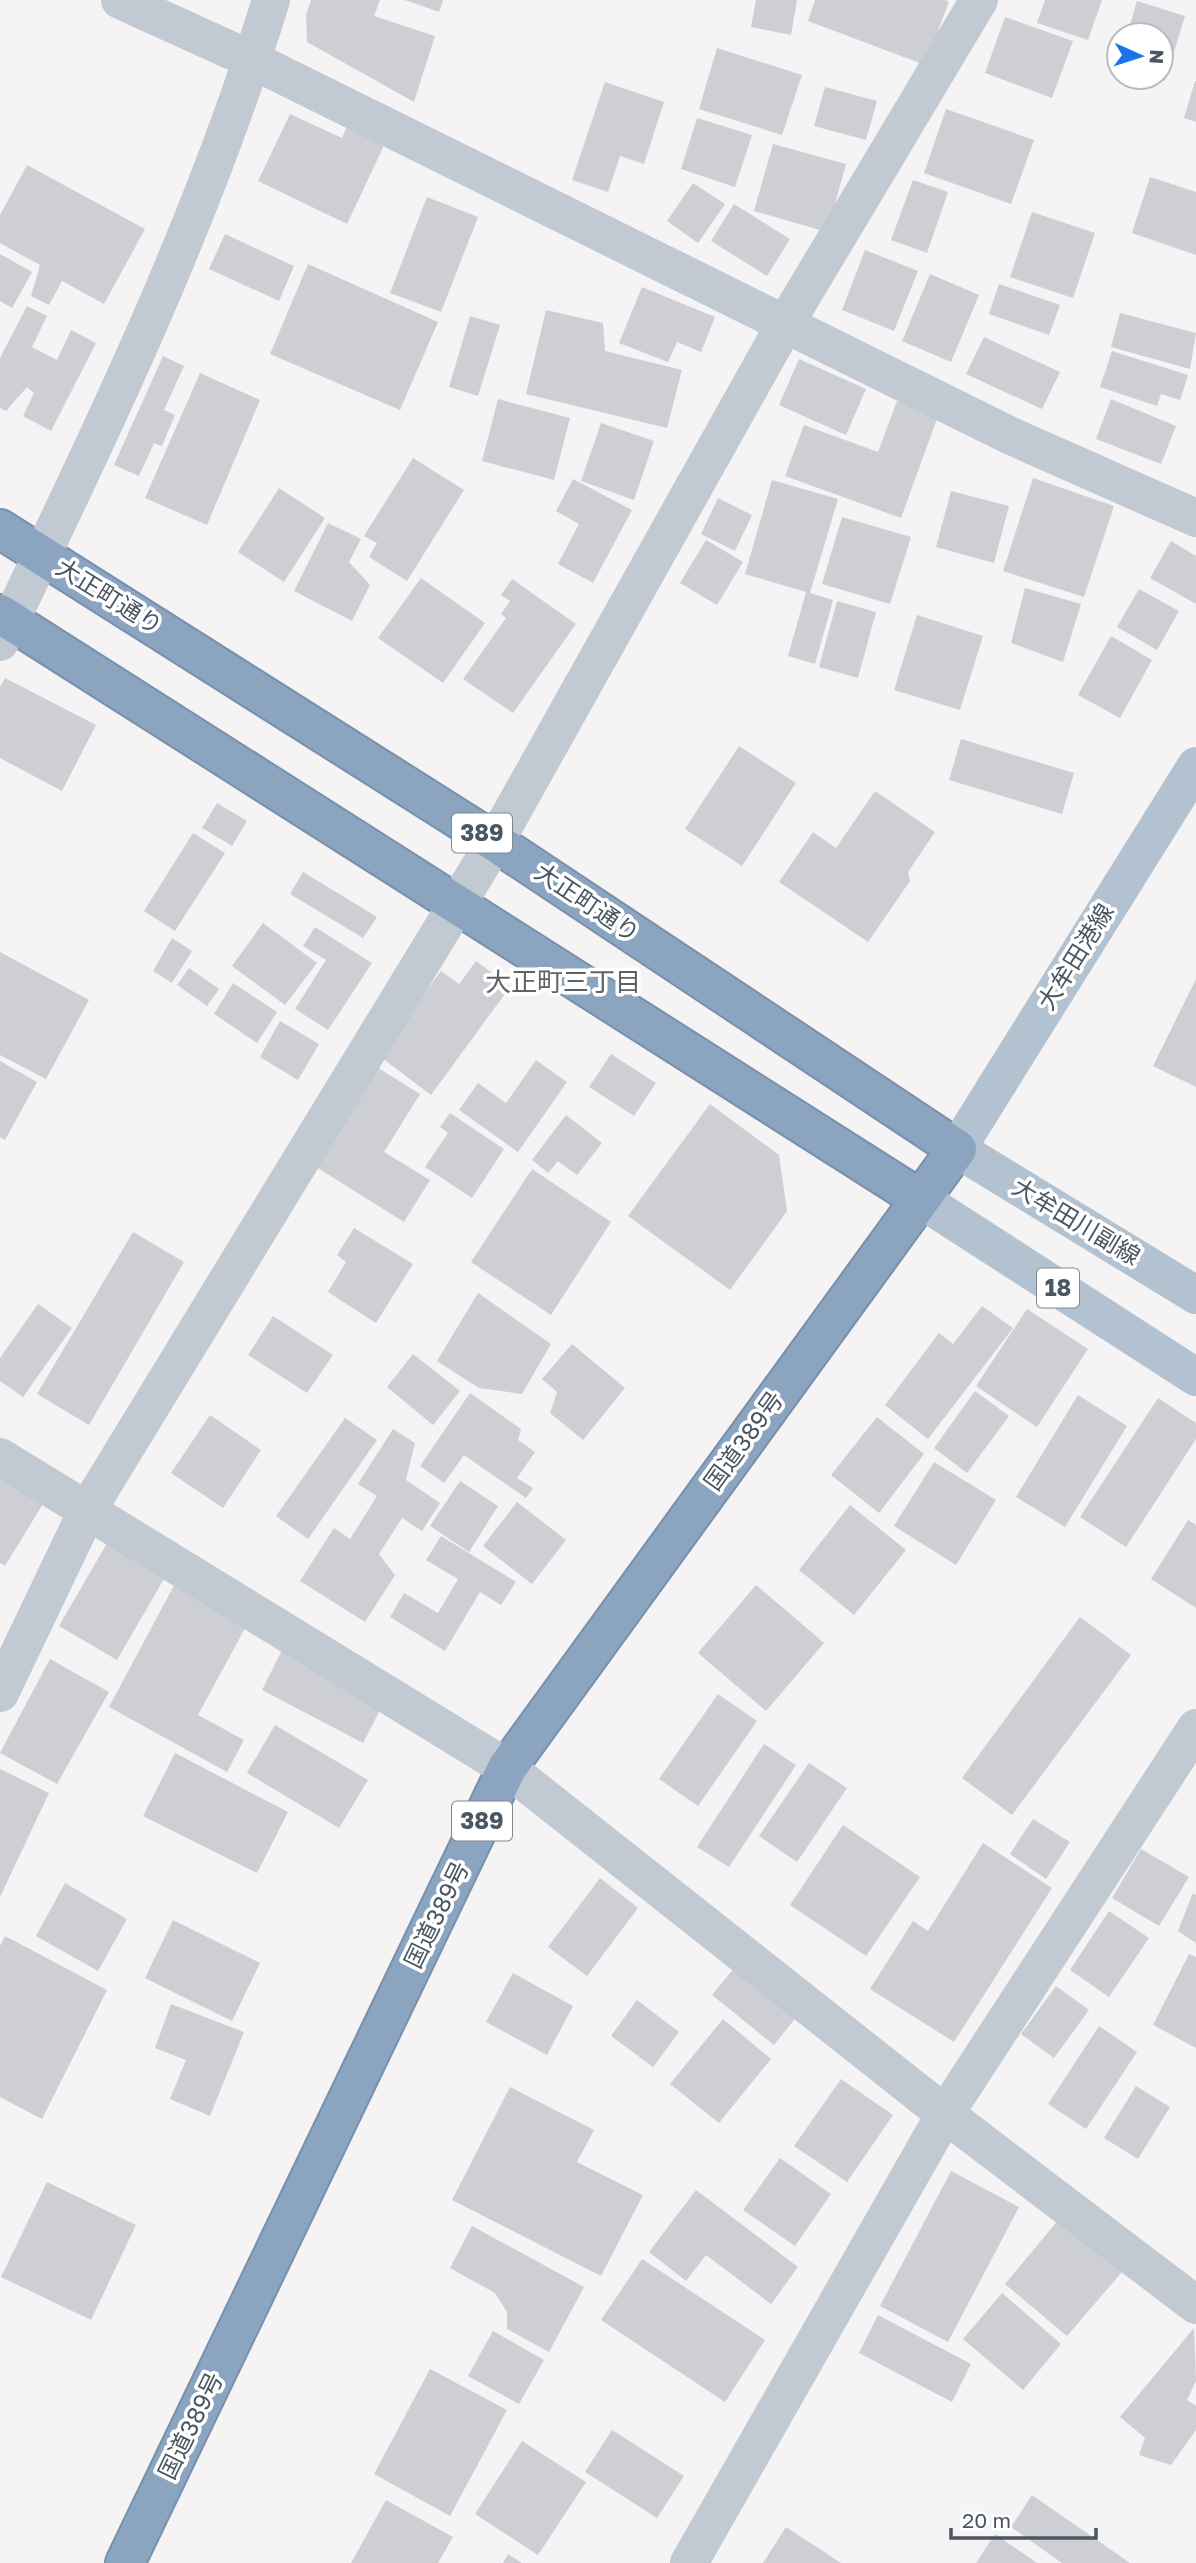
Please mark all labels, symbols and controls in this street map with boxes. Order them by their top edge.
north arrow [1105,21,1175,91]
text: N [1146,49,1169,65]
street label: 大正町通り [51,552,168,640]
road number: 389 [452,814,512,852]
street label: 大正町通り [530,856,646,947]
street label: 大牟田港線 [1031,898,1119,1015]
district label: 大正町三丁目 [485,966,641,997]
street label: 大牟田川副線 [1008,1171,1146,1270]
road number: 18 [1037,1268,1079,1308]
street label: 国道389号 [697,1385,788,1495]
road number: 389 [452,1802,512,1840]
street label: 国道389号 [397,1856,474,1972]
street label: 国道389号 [151,2367,228,2483]
scale bar [951,2496,1096,2540]
text: 20 m [962,2507,1011,2533]

